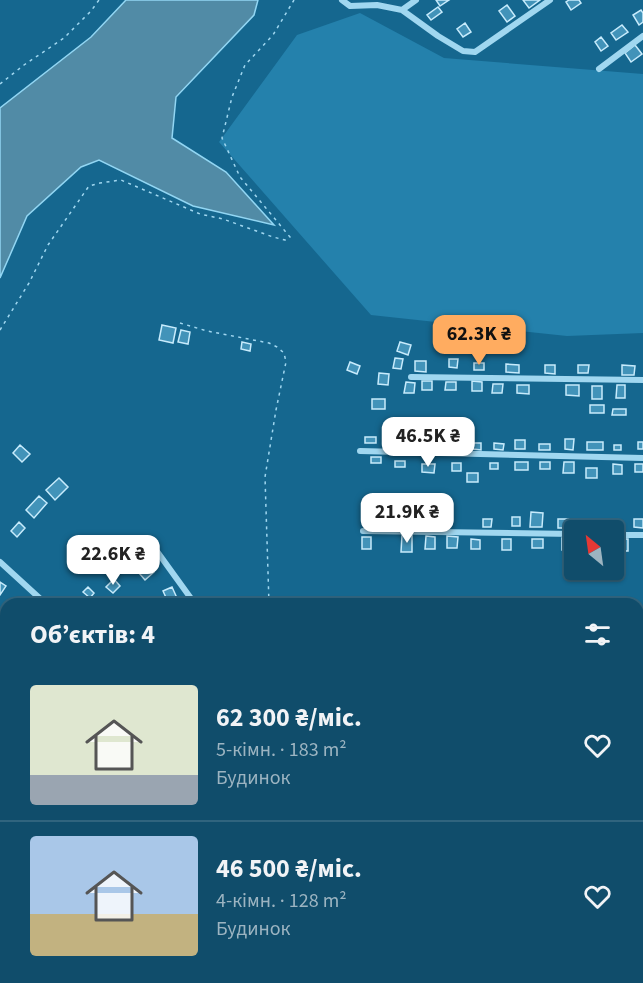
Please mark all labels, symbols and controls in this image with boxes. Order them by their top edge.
pin: 62.3K ₴ [424,315,534,366]
text: 62.3K ₴ [447,320,511,348]
pin: 46.5K ₴ [373,417,483,468]
text: 46.5K ₴ [396,422,460,450]
pin: 21.9K ₴ [352,493,462,544]
text: 21.9K ₴ [375,498,439,526]
north arrow [564,520,624,580]
map controls [564,520,624,580]
pin: 22.6K ₴ [58,535,168,586]
text: 22.6K ₴ [81,540,145,568]
text: Об’єктів: 4 [30,616,155,653]
icon: filters [581,618,614,651]
text: 62 300 ₴/міс. [216,699,362,736]
icon: home [78,709,150,781]
icon: heart [581,729,614,762]
text: 5-кімн. · 183 m² [216,736,347,764]
text: Будинок [216,764,290,792]
text: 46 500 ₴/міс. [216,850,362,887]
icon: home [78,860,150,932]
icon: heart [581,880,614,913]
text: 4-кімн. · 128 m² [216,887,347,915]
text: Будинок [216,915,290,943]

